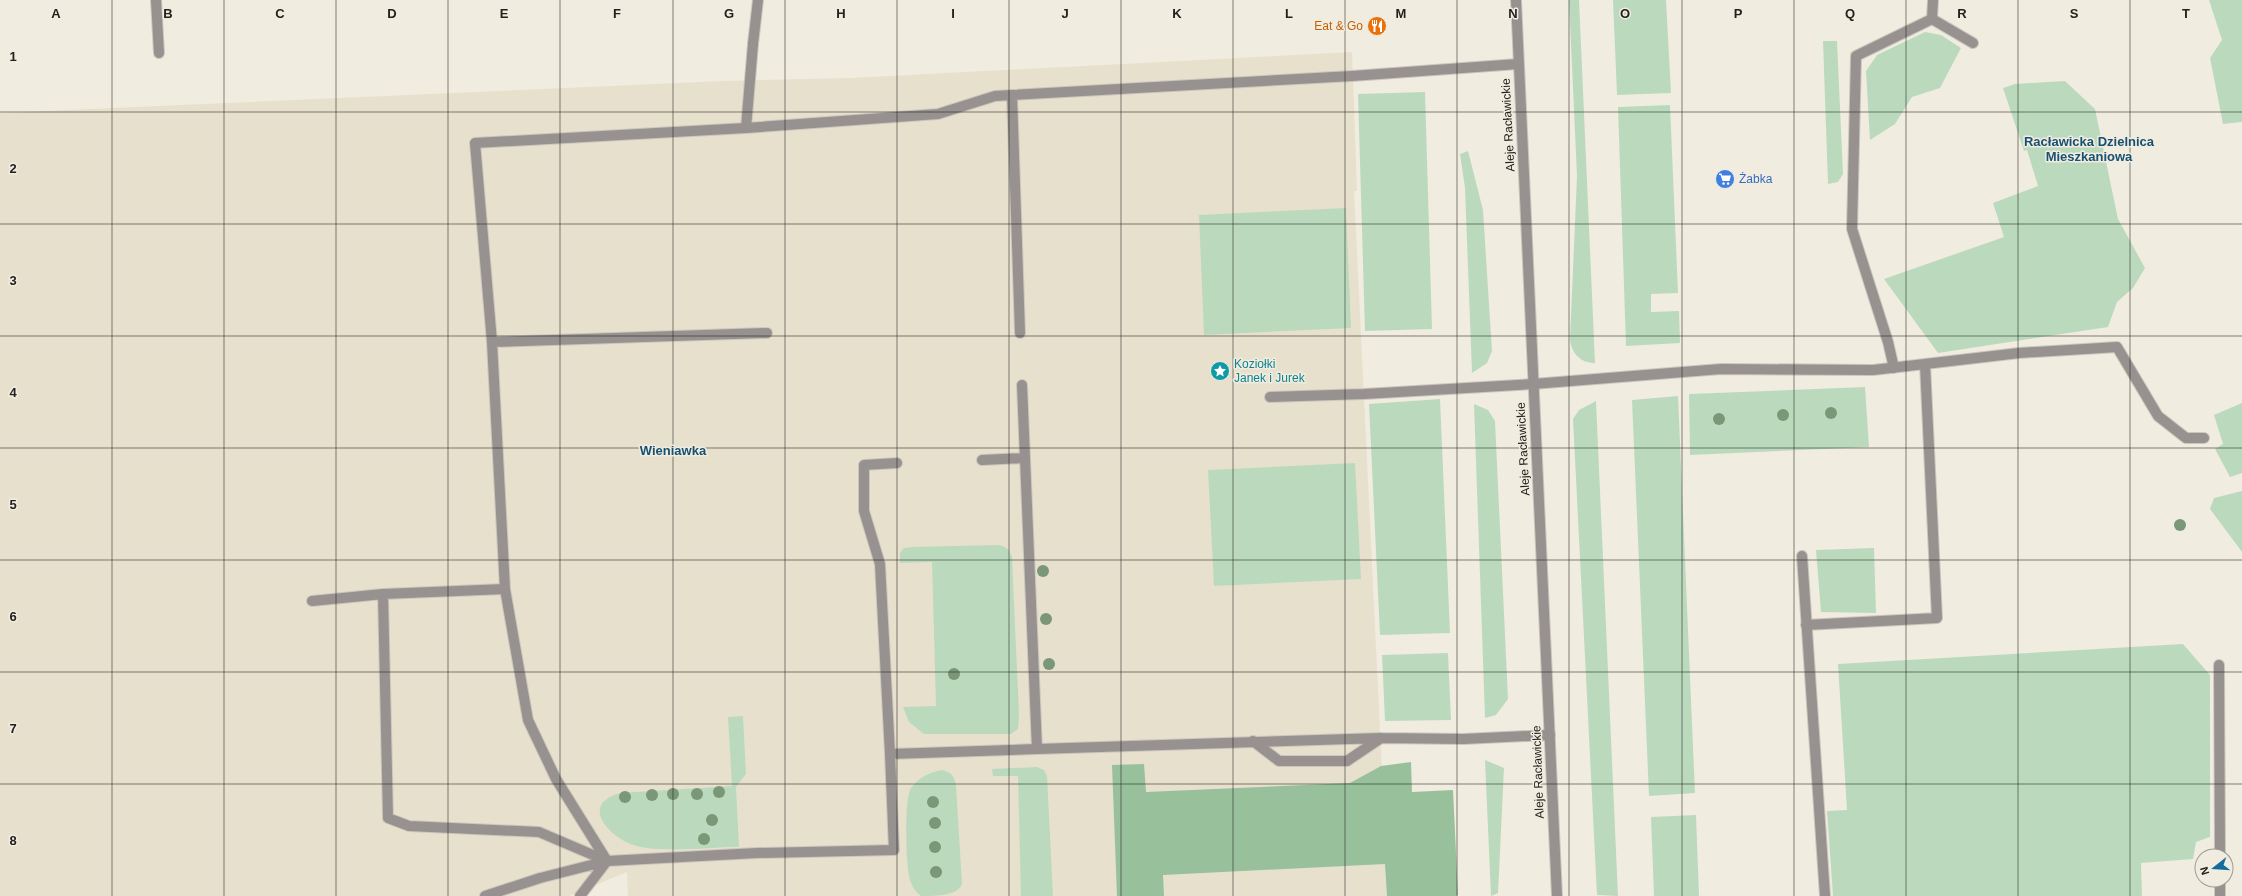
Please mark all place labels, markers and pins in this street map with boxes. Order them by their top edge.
restaurant icon: Eat & Go [1366,15,1388,37]
place label: Eat & Go [1314,19,1363,33]
supermarket icon: Żabka [1714,168,1736,190]
place label: Żabka [1739,172,1773,186]
place label: Koziołki Janek i Jurek [1234,357,1306,385]
place icon: Koziołki Janek i Jurek [1209,360,1231,382]

